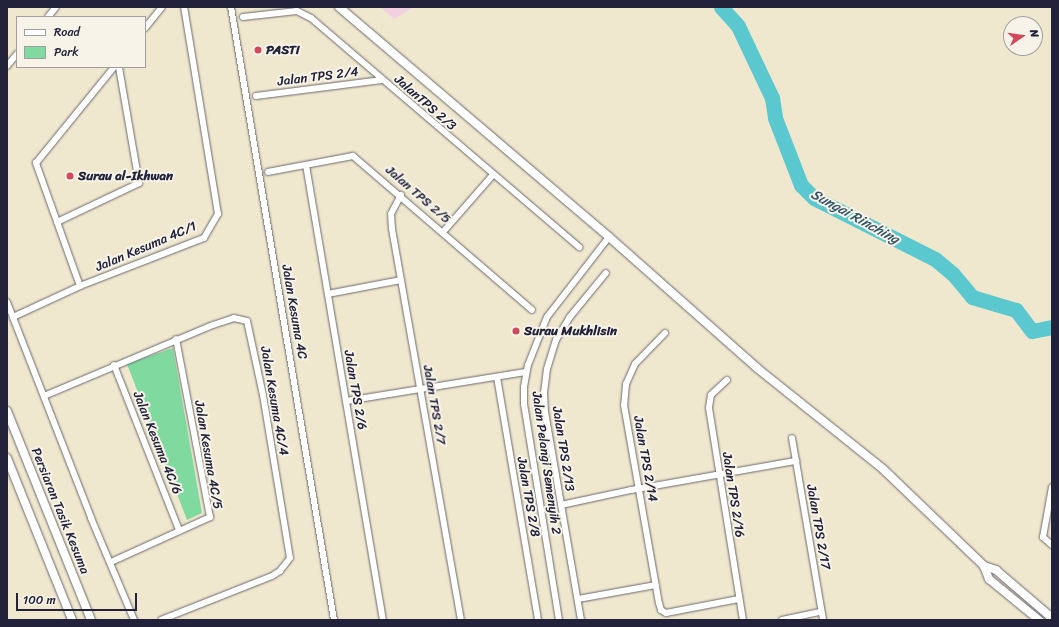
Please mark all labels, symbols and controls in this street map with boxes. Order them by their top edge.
legend [16,16,146,68]
north arrow [1003,16,1043,56]
text: Road [54,21,80,43]
text: N [1024,28,1044,39]
text: Park [54,41,79,63]
place label: PASTI [266,42,300,58]
marker: PASTI [253,45,263,55]
street label: Jalan TPS 2/4 [277,64,359,90]
street label: JalanTPS 2/3 [391,72,459,134]
street label: Jalan TPS 2/5 [383,163,453,227]
place label: Surau al-Ikhwan [78,168,173,184]
marker: Surau al-Ikhwan [65,171,75,181]
water label: Sungai Rinching [808,186,902,248]
street label: Jalan Kesuma 4C/1 [93,219,199,275]
street label: Jalan Kesuma 4C [278,263,310,361]
place label: Surau Mukhlisin [524,323,616,339]
marker: Surau Mukhlisin [511,326,521,336]
street label: Jalan Kesuma 4C/4 [257,345,291,457]
street label: Jalan TPS 2/6 [340,349,370,431]
street label: Jalan TPS 2/7 [419,364,449,446]
street label: Jalan Kesuma 4C/6 [129,389,185,497]
street label: Jalan Pelangi Semenyih 2 [528,390,564,536]
street label: Jalan Kesuma 4C/5 [191,399,225,511]
street label: Jalan TPS 2/13 [549,406,577,492]
street label: Jalan TPS 2/14 [630,415,660,503]
street label: Persiaran Tasik Kesuma [28,446,92,576]
street label: Jalan TPS 2/16 [719,452,747,538]
street label: Jalan TPS 2/8 [513,456,543,538]
street label: Jalan TPS 2/17 [803,484,833,570]
scale bar [18,585,139,611]
text: 100 m [23,589,56,611]

